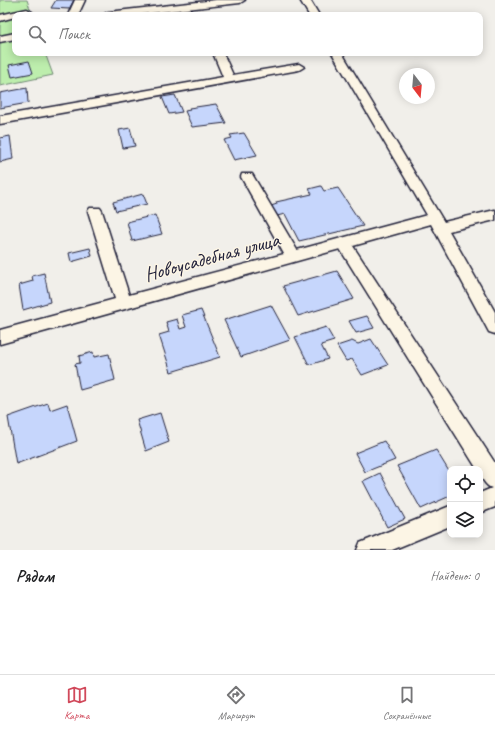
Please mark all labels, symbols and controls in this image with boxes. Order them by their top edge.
search box [12,12,483,56]
icon: search [26,23,48,45]
text: Поиск [58,25,90,44]
north arrow [399,68,435,104]
street label: Новоусадебная улица [142,227,284,287]
map controls [447,466,483,538]
button: locate [447,466,483,502]
button: layers [447,502,483,538]
text: Рядом [16,566,54,587]
text: Найдено: 0 [431,568,479,584]
tab: Карта [64,684,89,722]
tab: Маршрут [218,684,254,722]
tab: Сохранённые [383,684,431,722]

